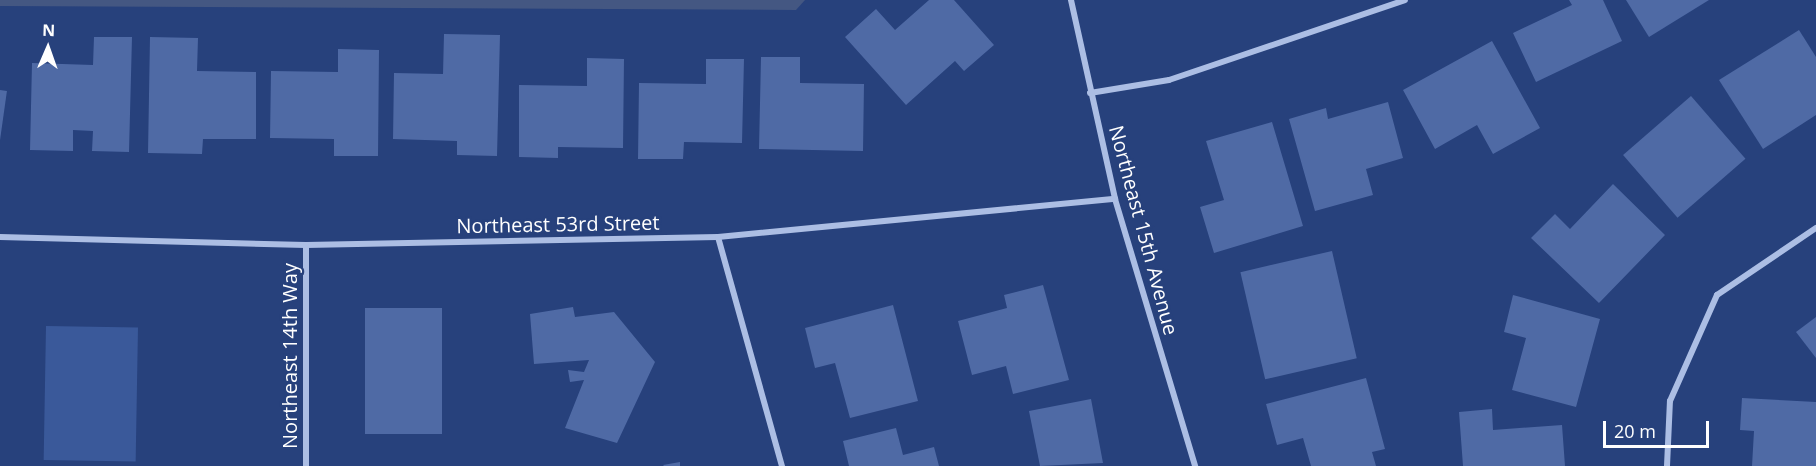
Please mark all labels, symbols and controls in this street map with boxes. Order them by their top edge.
north arrow [18,18,78,78]
text: N [42,19,56,41]
street label: Northeast 15th Avenue [1104,123,1184,337]
street label: Northeast 53rd Street [456,210,660,238]
street label: Northeast 14th Way [277,263,301,449]
scale bar [1606,409,1712,447]
text: 20 m [1614,419,1656,443]

